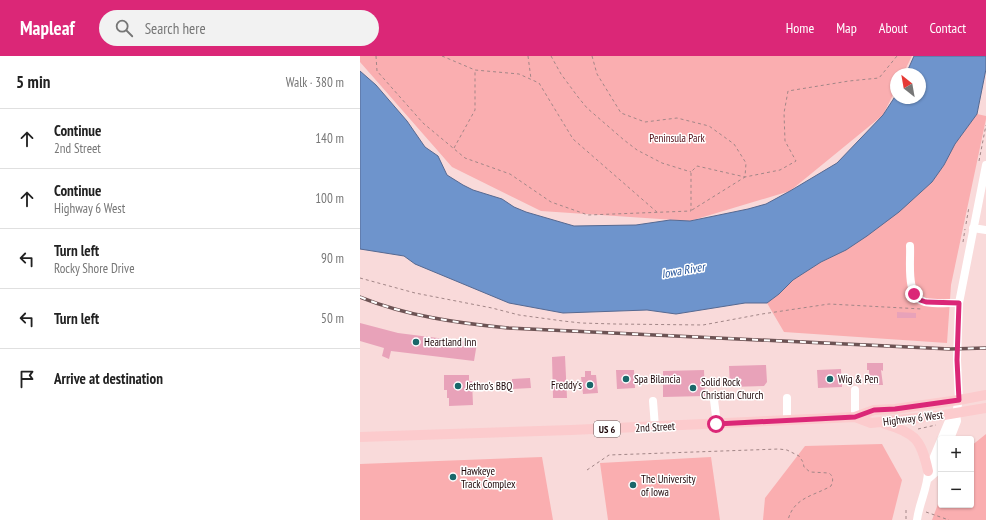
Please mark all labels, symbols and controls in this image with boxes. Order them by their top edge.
search box [99,10,379,46]
text: Mapleaf [20,16,75,40]
icon: search [113,17,135,39]
text: Search here [145,19,206,38]
text: Home [786,19,814,37]
text: Map [836,19,857,37]
text: About [879,19,908,37]
text: Contact [930,19,966,37]
north arrow [890,68,926,104]
text: 5 min [16,71,50,93]
text: Walk · 380 m [286,74,344,91]
text: Continue [54,121,101,140]
icon: ahead [16,128,38,150]
text: 140 m [315,130,344,147]
park label: Peninsula Park [649,131,705,145]
text: 2nd Street [54,140,101,157]
text: Continue [54,181,101,200]
icon: ahead [16,188,38,210]
text: 100 m [315,190,344,207]
text: Highway 6 West [54,200,125,217]
text: Turn left [54,241,99,260]
icon: left [16,248,38,270]
text: 90 m [321,250,344,267]
water label: Iowa River [660,259,707,281]
text: Rocky Shore Drive [54,260,135,277]
route end [905,285,923,303]
icon: left [16,308,38,330]
text: Turn left [54,309,99,328]
text: 50 m [321,310,344,327]
place label: Heartland Inn [424,335,476,349]
marker: Heartland Inn [411,337,421,347]
icon: arrive [16,368,38,390]
text: Arrive at destination [54,369,163,388]
place label: Spa Bilancia [634,372,680,386]
place label: Wig & Pen [838,372,879,386]
marker: Spa Bilancia [621,374,631,384]
marker: Wig & Pen [825,374,835,384]
place label: Solid Rock Christian Church [701,375,764,402]
place label: Freddy's [551,378,582,392]
place label: Jethro's BBQ [465,379,513,393]
marker: Freddy's [585,380,595,390]
marker: Jethro's BBQ [453,381,463,391]
marker: Solid Rock Christian Church [688,383,698,393]
street label: Highway 6 West [882,407,944,429]
route start [707,415,725,433]
street label: 2nd Street [635,419,675,435]
road number: US 6 [594,421,620,437]
map controls [938,436,974,508]
button: + [938,436,974,472]
place label: Hawkeye Track Complex [461,464,516,491]
marker: Hawkeye Track Complex [448,472,458,482]
place label: The University of Iowa [641,472,696,499]
button: − [938,472,974,508]
marker: The University of Iowa [628,480,638,490]

